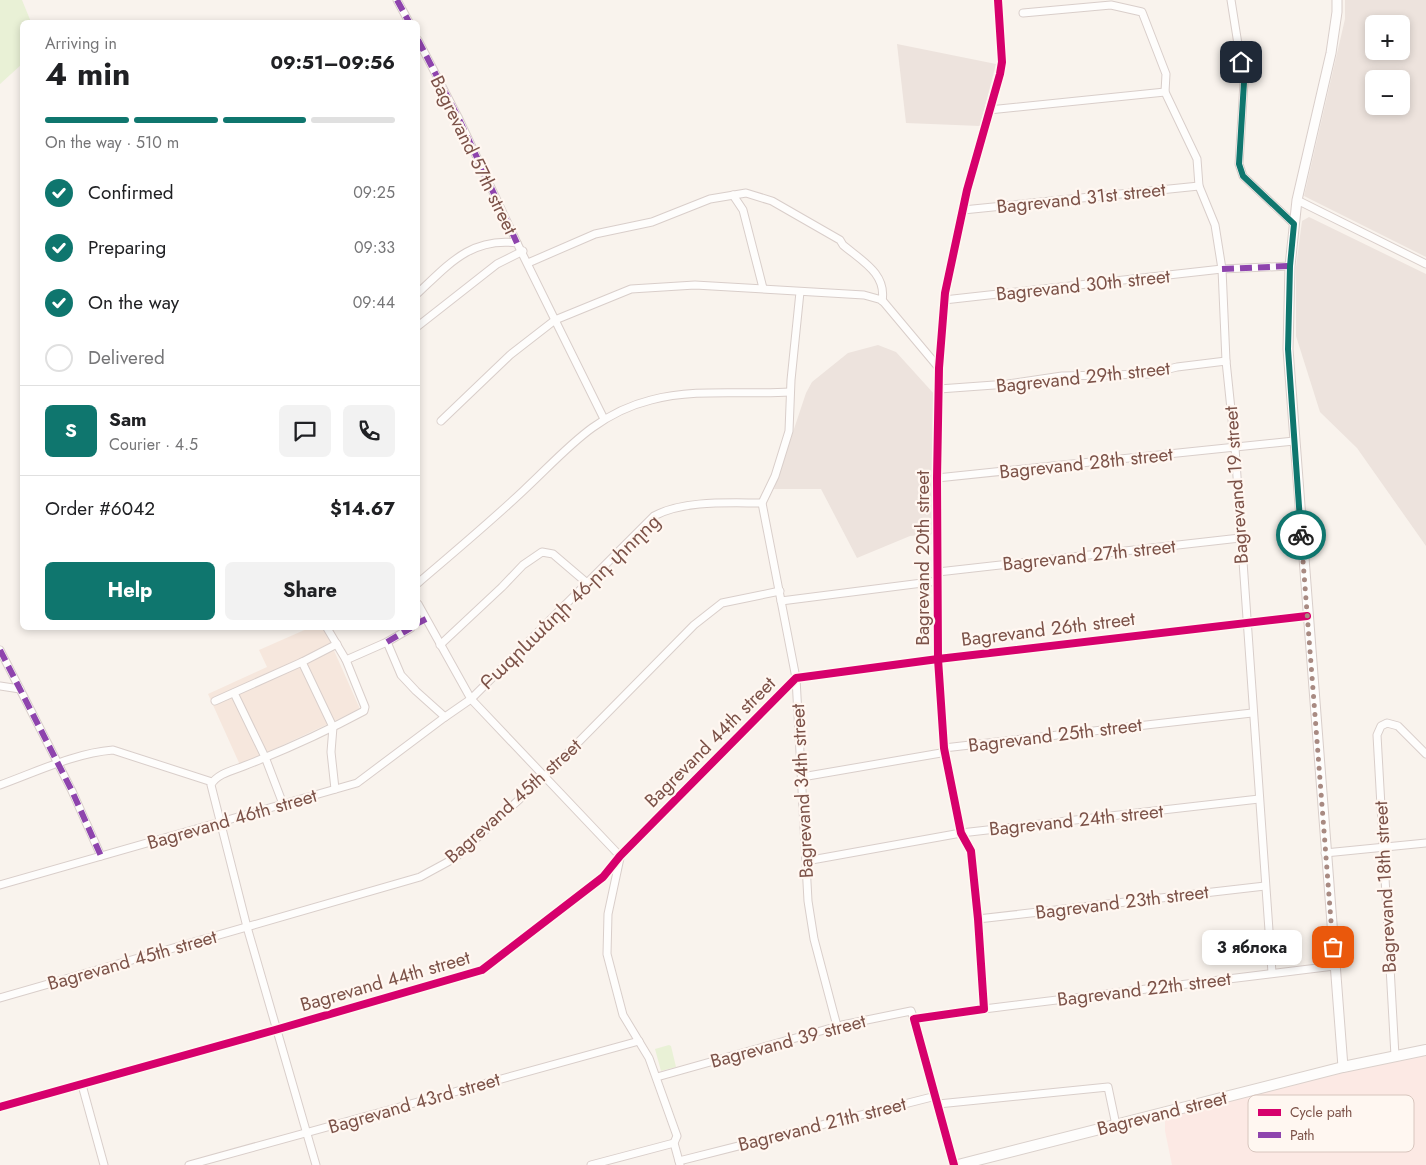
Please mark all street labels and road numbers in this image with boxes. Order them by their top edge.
street label: Bagrevand 57th street [424,71,524,239]
street label: Bagrevand 31st street [995,176,1167,220]
street label: Bagrevand 30th street [995,262,1172,308]
street label: Bagrevand 29th street [995,354,1172,400]
street label: Bagrevand 19 street [1217,405,1255,565]
street label: Bagrevand 28th street [998,440,1175,486]
street label: Bagrevand 20th street [909,470,936,646]
street label: Բագրևանդի 46-րդ փողոց [474,508,666,696]
street label: Bagrevand 27th street [1001,532,1177,578]
street label: Bagrevand 26th street [960,605,1137,653]
street label: Bagrevand 44th street [638,670,782,814]
street label: Bagrevand 34th street [784,703,820,879]
street label: Bagrevand 25th street [967,711,1144,759]
street label: Bagrevand 45th street [439,732,587,870]
street label: Bagrevand 46th street [144,782,320,856]
street label: Bagrevand 24th street [988,797,1165,843]
street label: Bagrevand 18th street [1367,800,1403,974]
street label: Bagrevand 23th street [1034,878,1211,926]
street label: Bagrevand 45th street [44,923,220,997]
street label: Bagrevand 44th street [297,944,473,1018]
street label: Bagrevand 22th street [1056,965,1233,1013]
street label: Bagrevand 39 street [707,1007,869,1075]
street label: Bagrevand 43rd street [325,1065,503,1140]
street label: Bagrevand street [1094,1084,1230,1142]
street label: Bagrevand 21th street [735,1090,909,1158]

